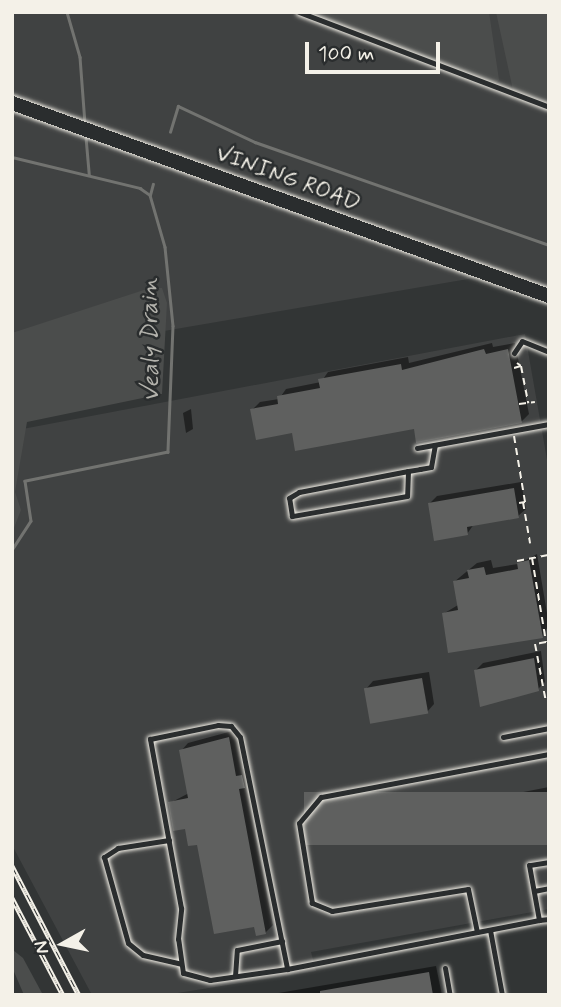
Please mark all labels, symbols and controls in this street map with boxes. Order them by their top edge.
scale bar [309,28,444,72]
text: 100 m [318,40,374,68]
street label: VINING ROAD [213,140,363,218]
water label: Vealy Drain [136,278,166,402]
north arrow [28,909,98,979]
text: N [28,939,55,956]

